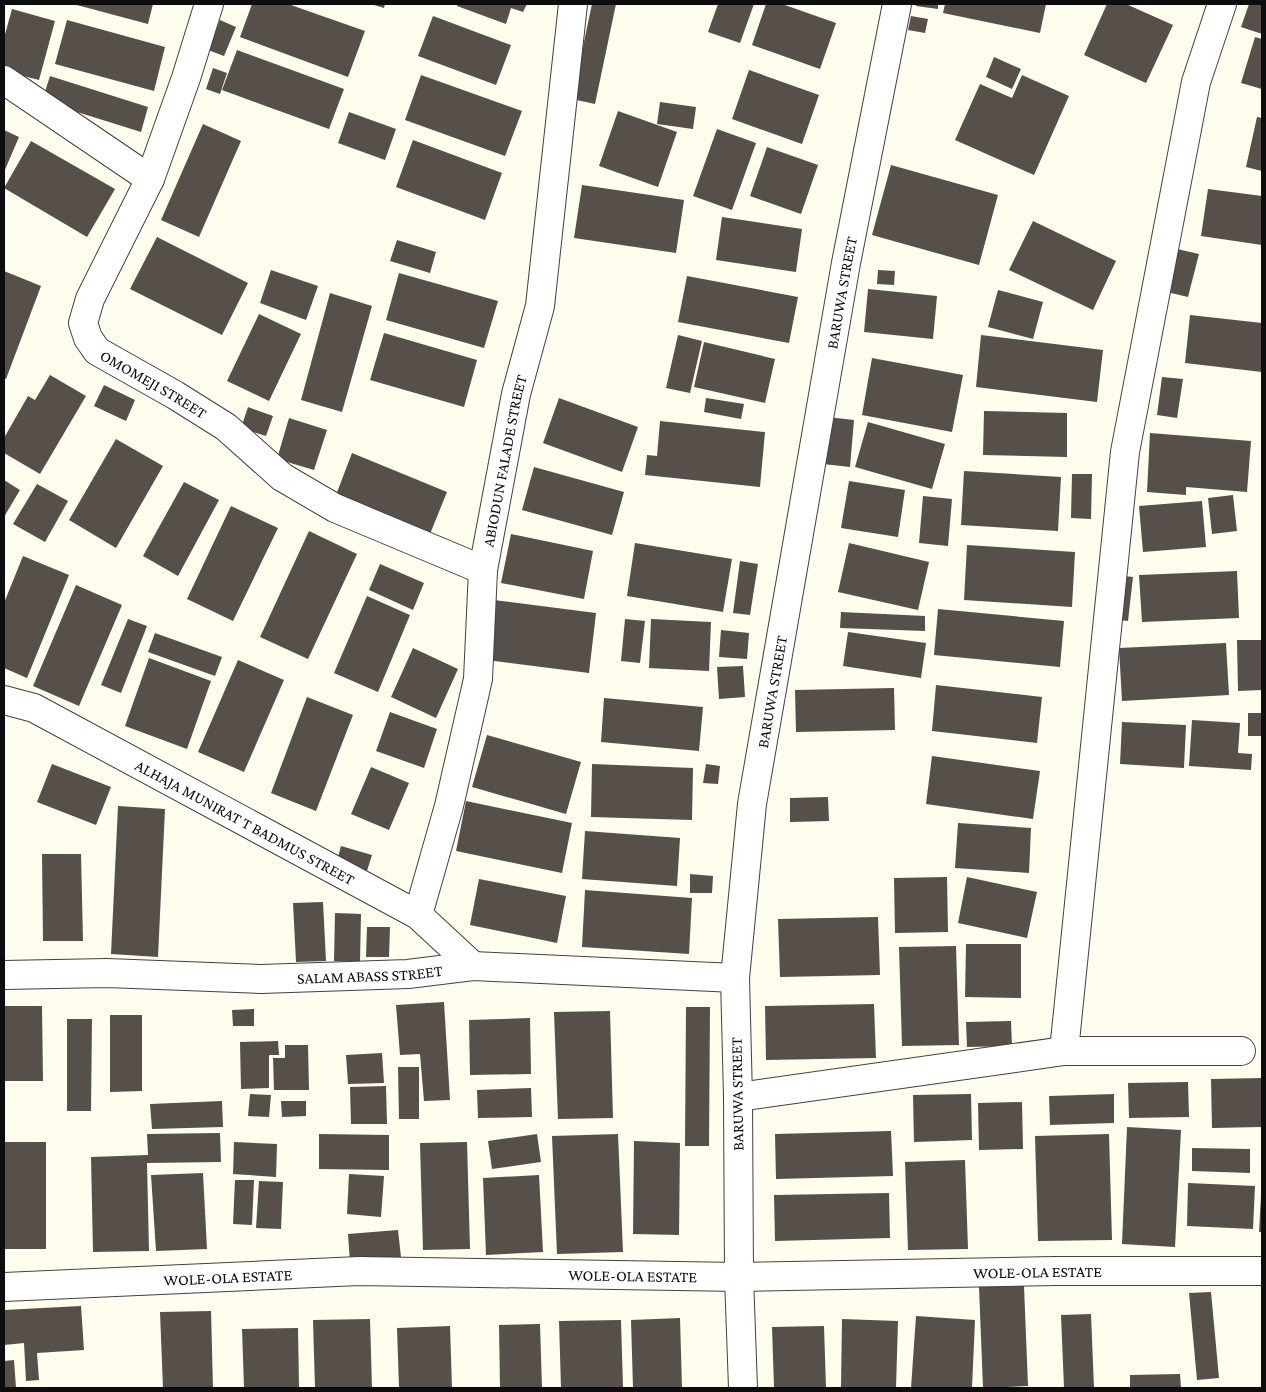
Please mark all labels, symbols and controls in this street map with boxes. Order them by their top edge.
street label: BARUWA STREET [823,235,860,350]
street label: OMOMEJI STREET [97,346,210,422]
street label: ABIODUN FALADE STREET [479,372,529,548]
street label: BARUWA STREET [753,634,790,749]
street label: ALHAJA MUNIRAT T BADMUS STREET [133,756,358,888]
street label: SALAM ABASS STREET [297,961,444,986]
street label: BARUWA STREET [728,1037,746,1151]
street label: WOLE-OLA ESTATE [973,1263,1102,1281]
street label: WOLE-OLA ESTATE [163,1266,293,1288]
street label: WOLE-OLA ESTATE [568,1266,697,1285]

